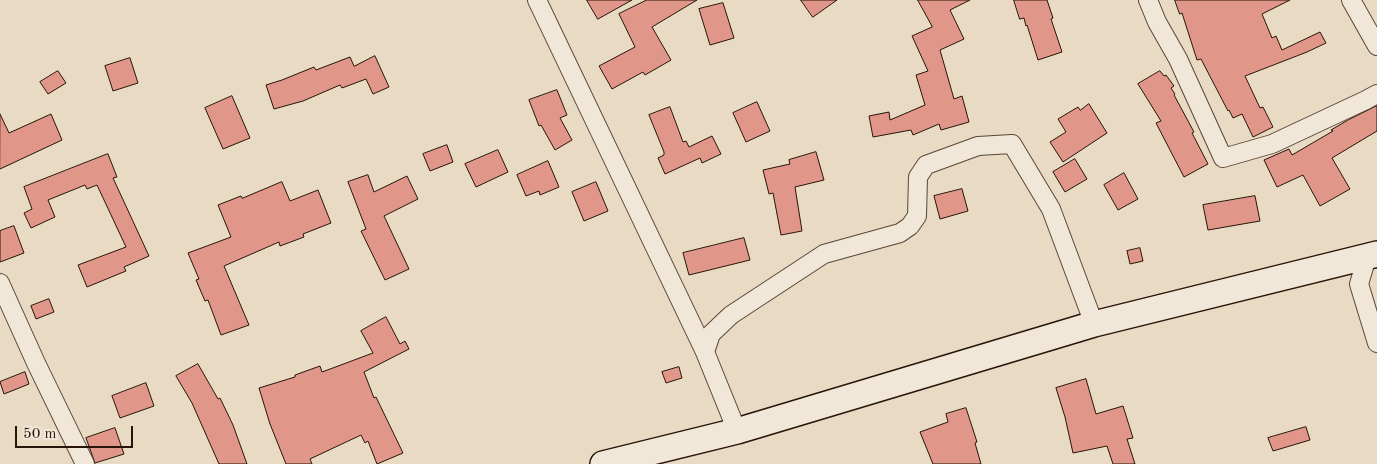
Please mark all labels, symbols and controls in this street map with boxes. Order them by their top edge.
scale bar [18,416,135,448]
text: 50 m [23,427,57,442]

